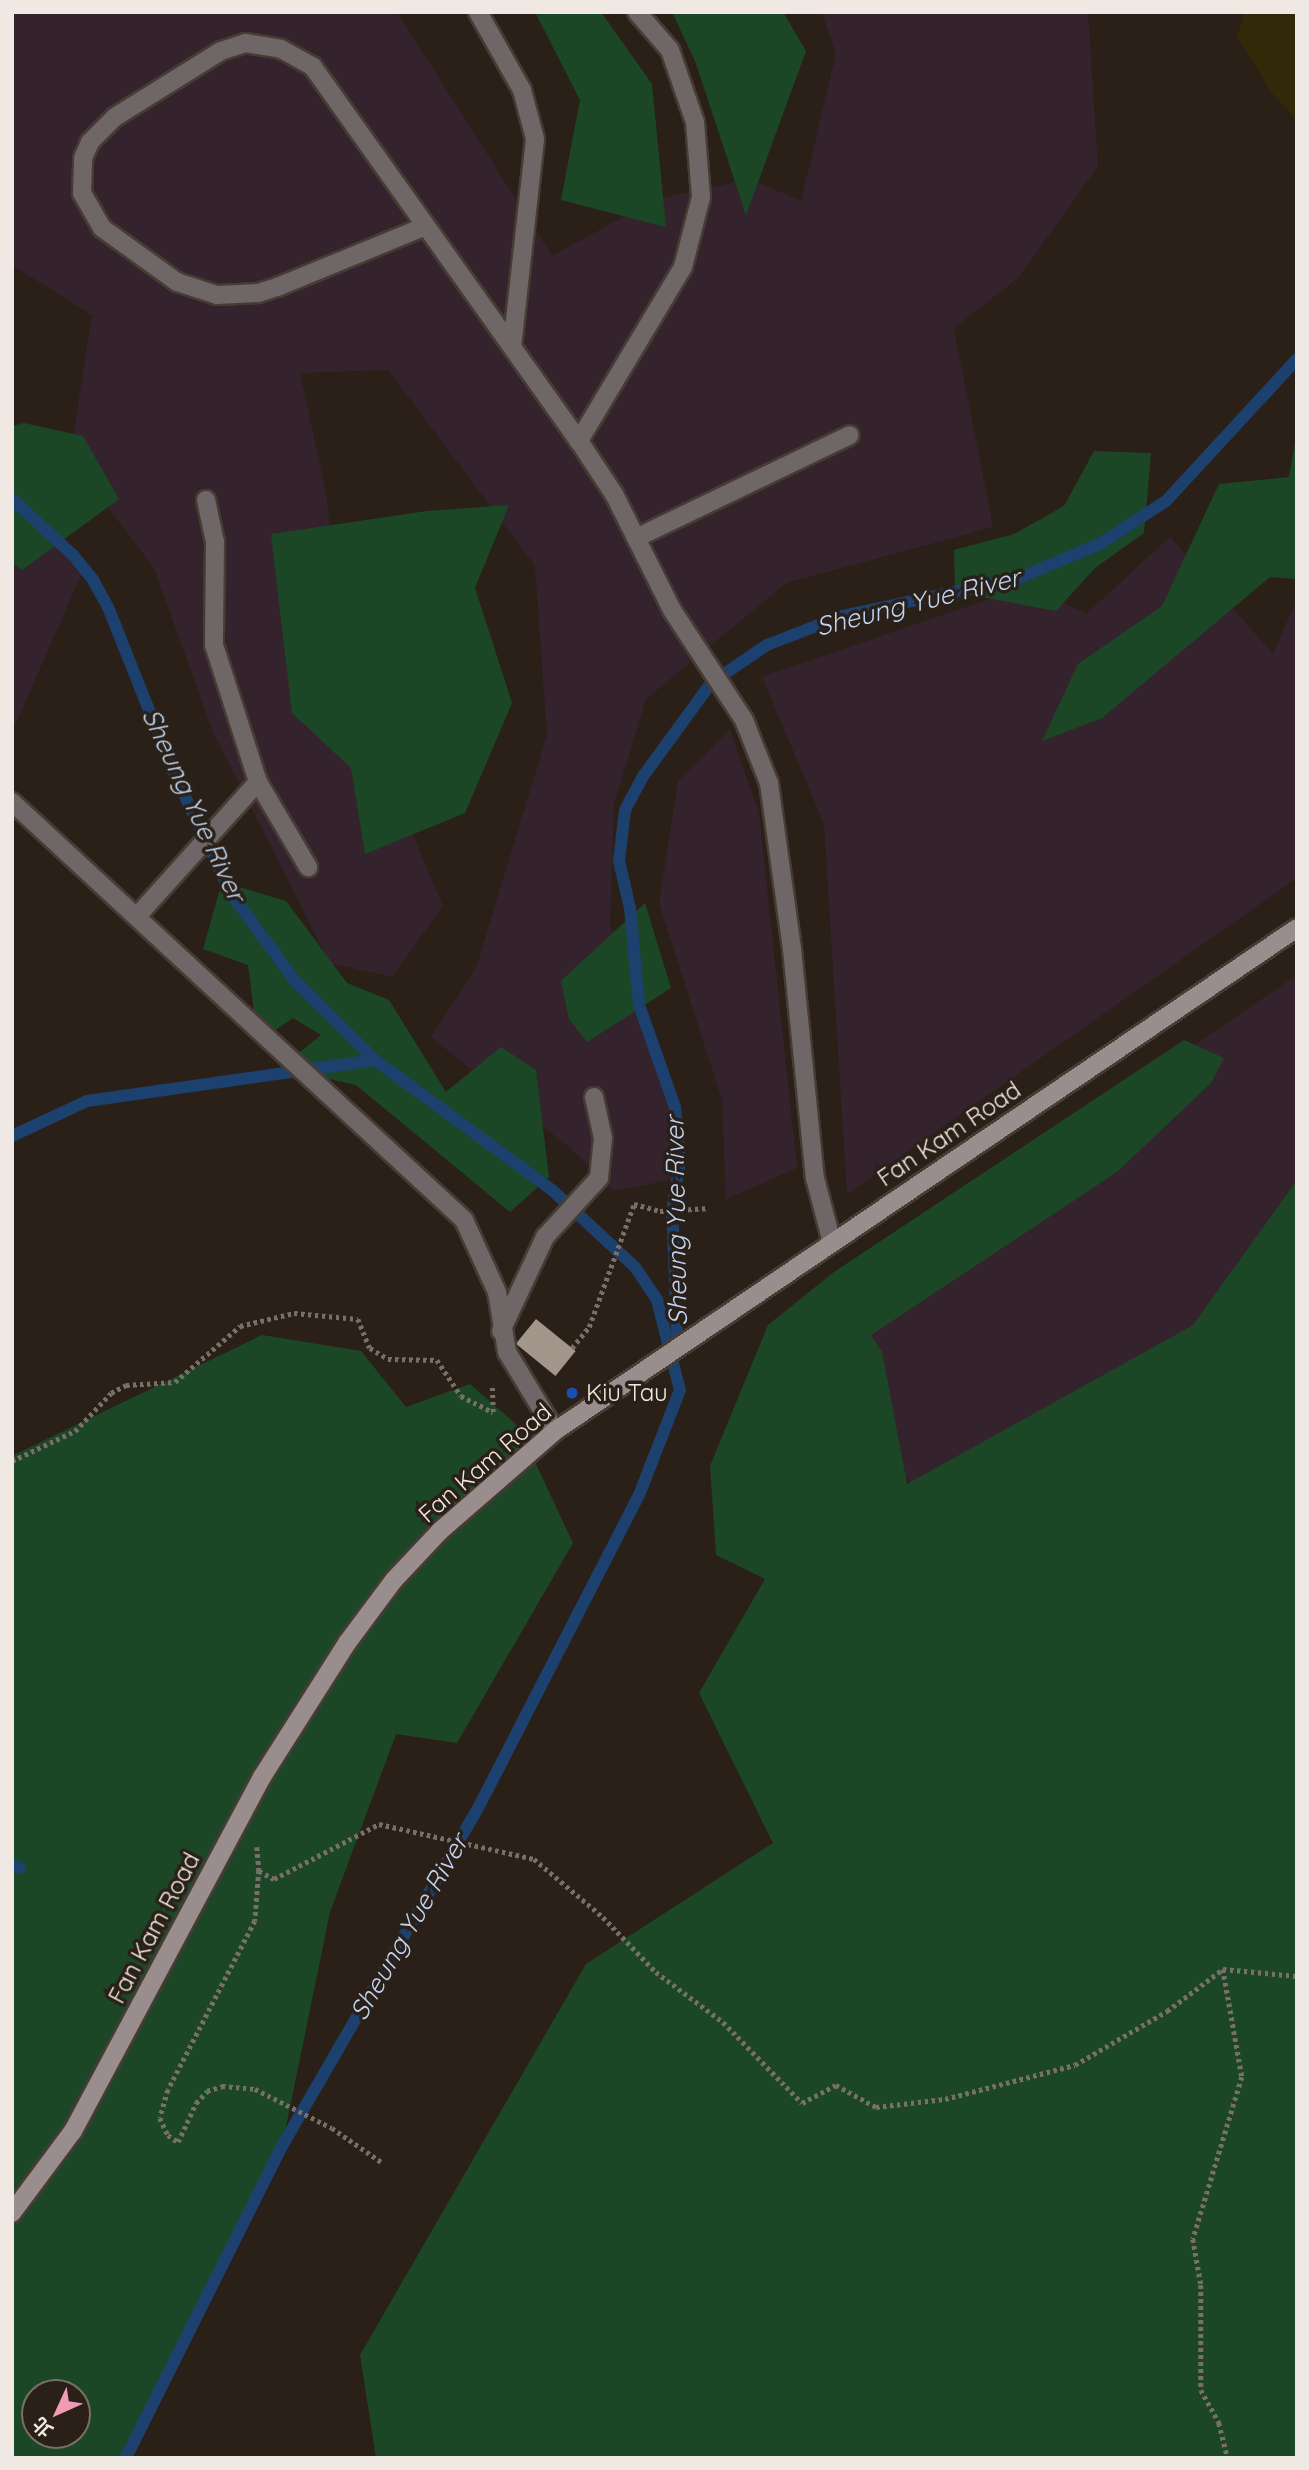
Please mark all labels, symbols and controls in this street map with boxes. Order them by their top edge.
water label: Sheung Yue River [813,562,1023,642]
water label: Sheung Yue River [136,704,252,906]
street label: Fan Kam Road [872,1075,1026,1193]
water label: Sheung Yue River [659,1116,693,1326]
place label: Kiu Tau [586,1379,668,1407]
marker: Kiu Tau [564,1385,580,1401]
street label: Fan Kam Road [413,1397,557,1529]
water label: Sheung Yue River [343,1829,475,2025]
street label: Fan Kam Road [102,1848,206,2008]
north arrow [21,2379,91,2449]
text: 北 [27,2412,58,2443]

